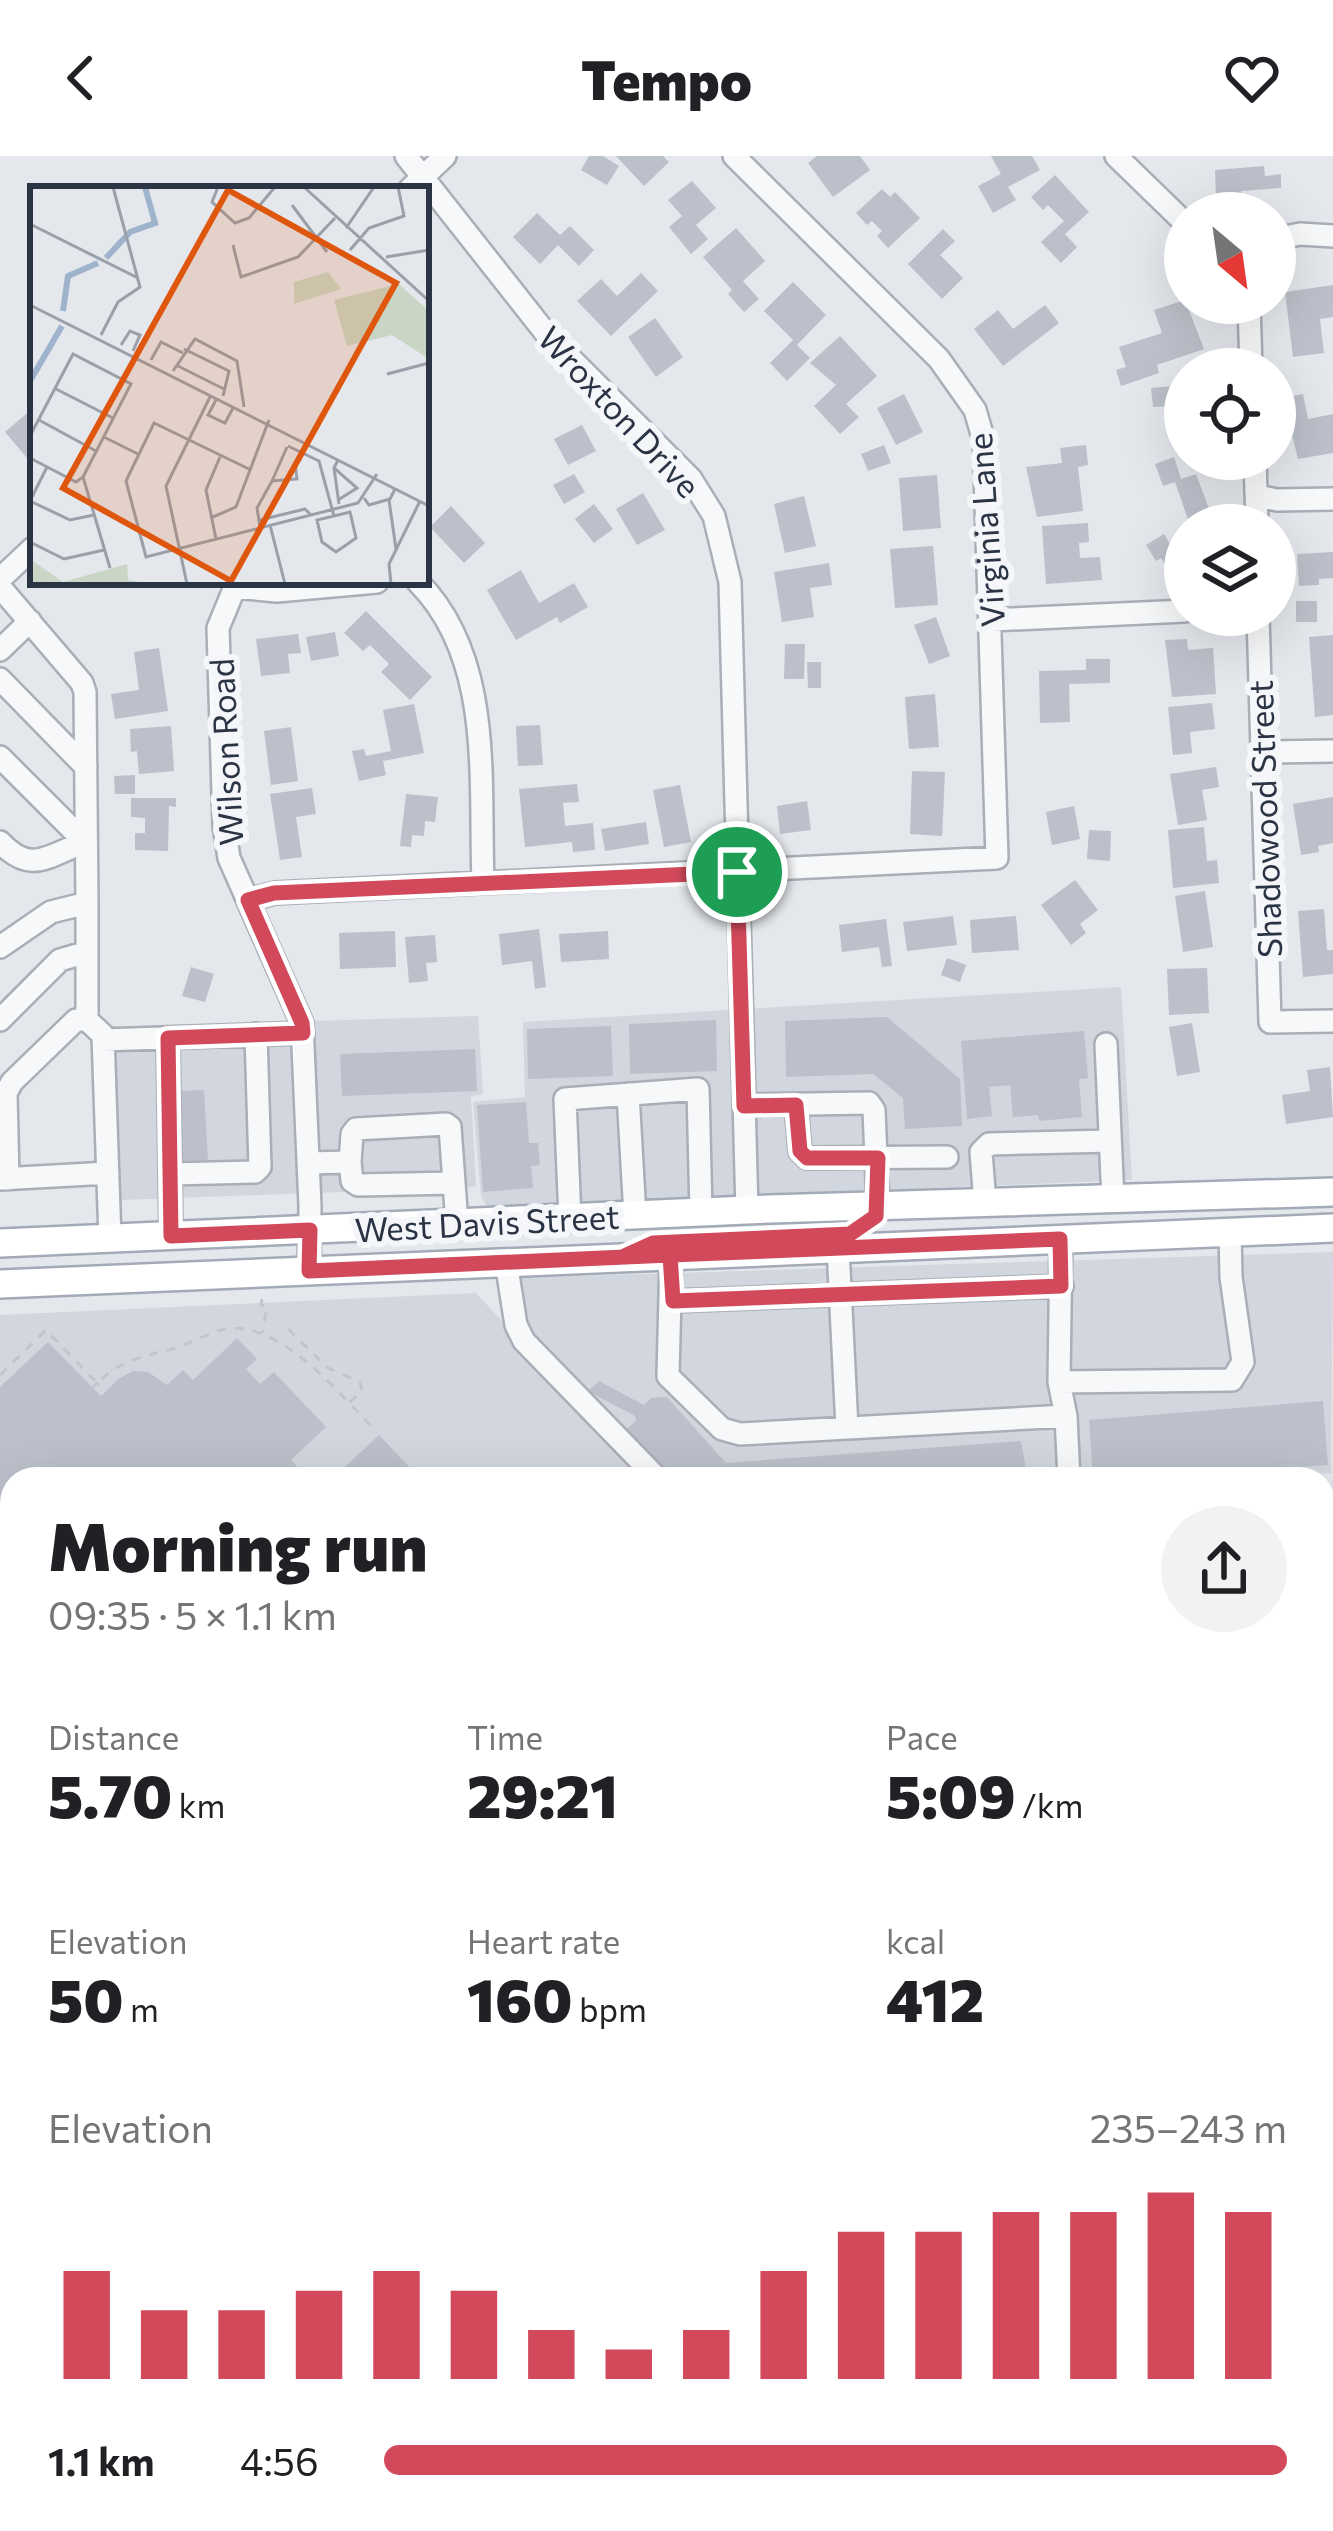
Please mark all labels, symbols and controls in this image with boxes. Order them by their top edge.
icon: back [48,45,114,111]
text: Tempo [581,45,752,111]
icon: heart [1219,45,1285,111]
inset map [30,186,429,585]
north arrow [1164,192,1296,324]
map controls [1164,192,1296,636]
street label: Wroxton Drive [530,317,710,505]
button: locate [1164,348,1296,480]
street label: Virginia Lane [958,432,1012,628]
button: layers [1164,504,1296,636]
street label: Wilson Road [200,657,250,847]
street label: Shadowood Street [1239,680,1289,958]
pin [686,821,788,923]
icon: arrive [704,839,770,905]
street label: West Davis Street [354,1195,620,1249]
text: Morning run [48,1504,428,1585]
button: share [1161,1506,1287,1632]
text: 09:35 · 5 × 1.1 km [48,1590,337,1638]
text: Distance [48,1716,179,1757]
text: Time [467,1716,543,1757]
text: Pace [886,1716,958,1757]
text: 5.70 [48,1757,172,1830]
text: 29:21 [467,1757,618,1830]
text: 5:09 [886,1757,1016,1830]
text: km [172,1784,225,1825]
text: /km [1016,1784,1083,1825]
text: Elevation [48,1920,187,1961]
text: Heart rate [467,1920,620,1961]
text: kcal [886,1920,945,1961]
text: 50 [48,1961,124,2034]
text: 160 [467,1961,573,2034]
text: 412 [886,1961,984,2034]
text: m [124,1988,159,2029]
text: bpm [573,1988,647,2029]
text: Elevation [48,2103,213,2151]
text: 235–243 m [1090,2103,1287,2151]
text: 1.1 km [48,2436,155,2484]
text: 4:56 [240,2436,319,2484]

